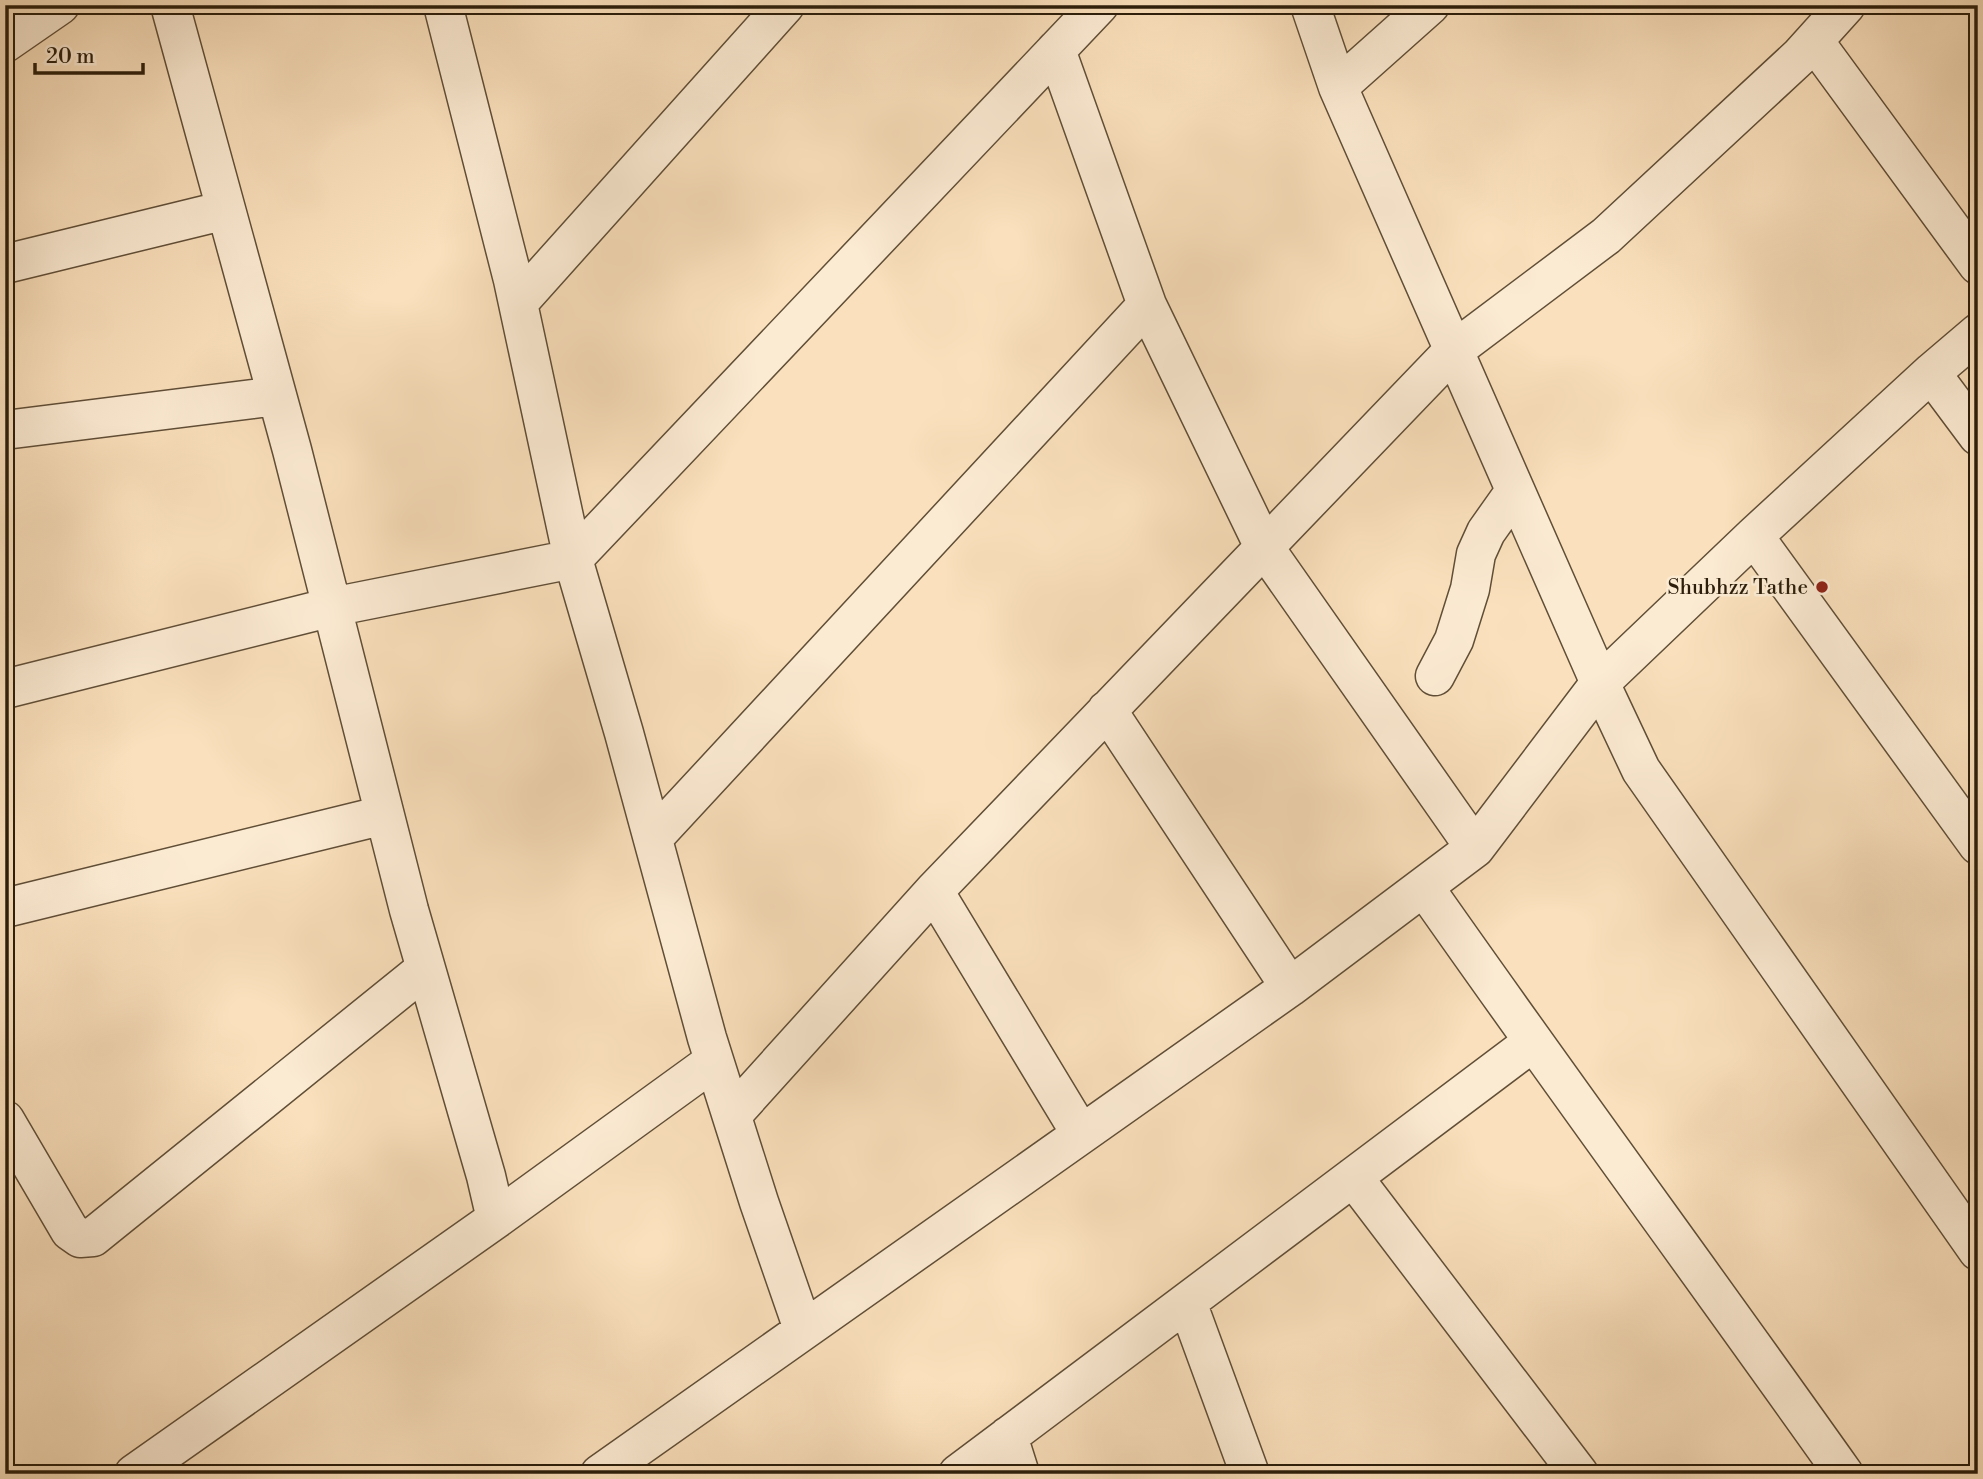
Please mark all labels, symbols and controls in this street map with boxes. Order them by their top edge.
scale bar [35,32,144,76]
text: 20 m [46,44,95,70]
place label: Shubhzz Tathe [1668,575,1808,601]
marker: Shubhzz Tathe [1814,579,1830,595]

